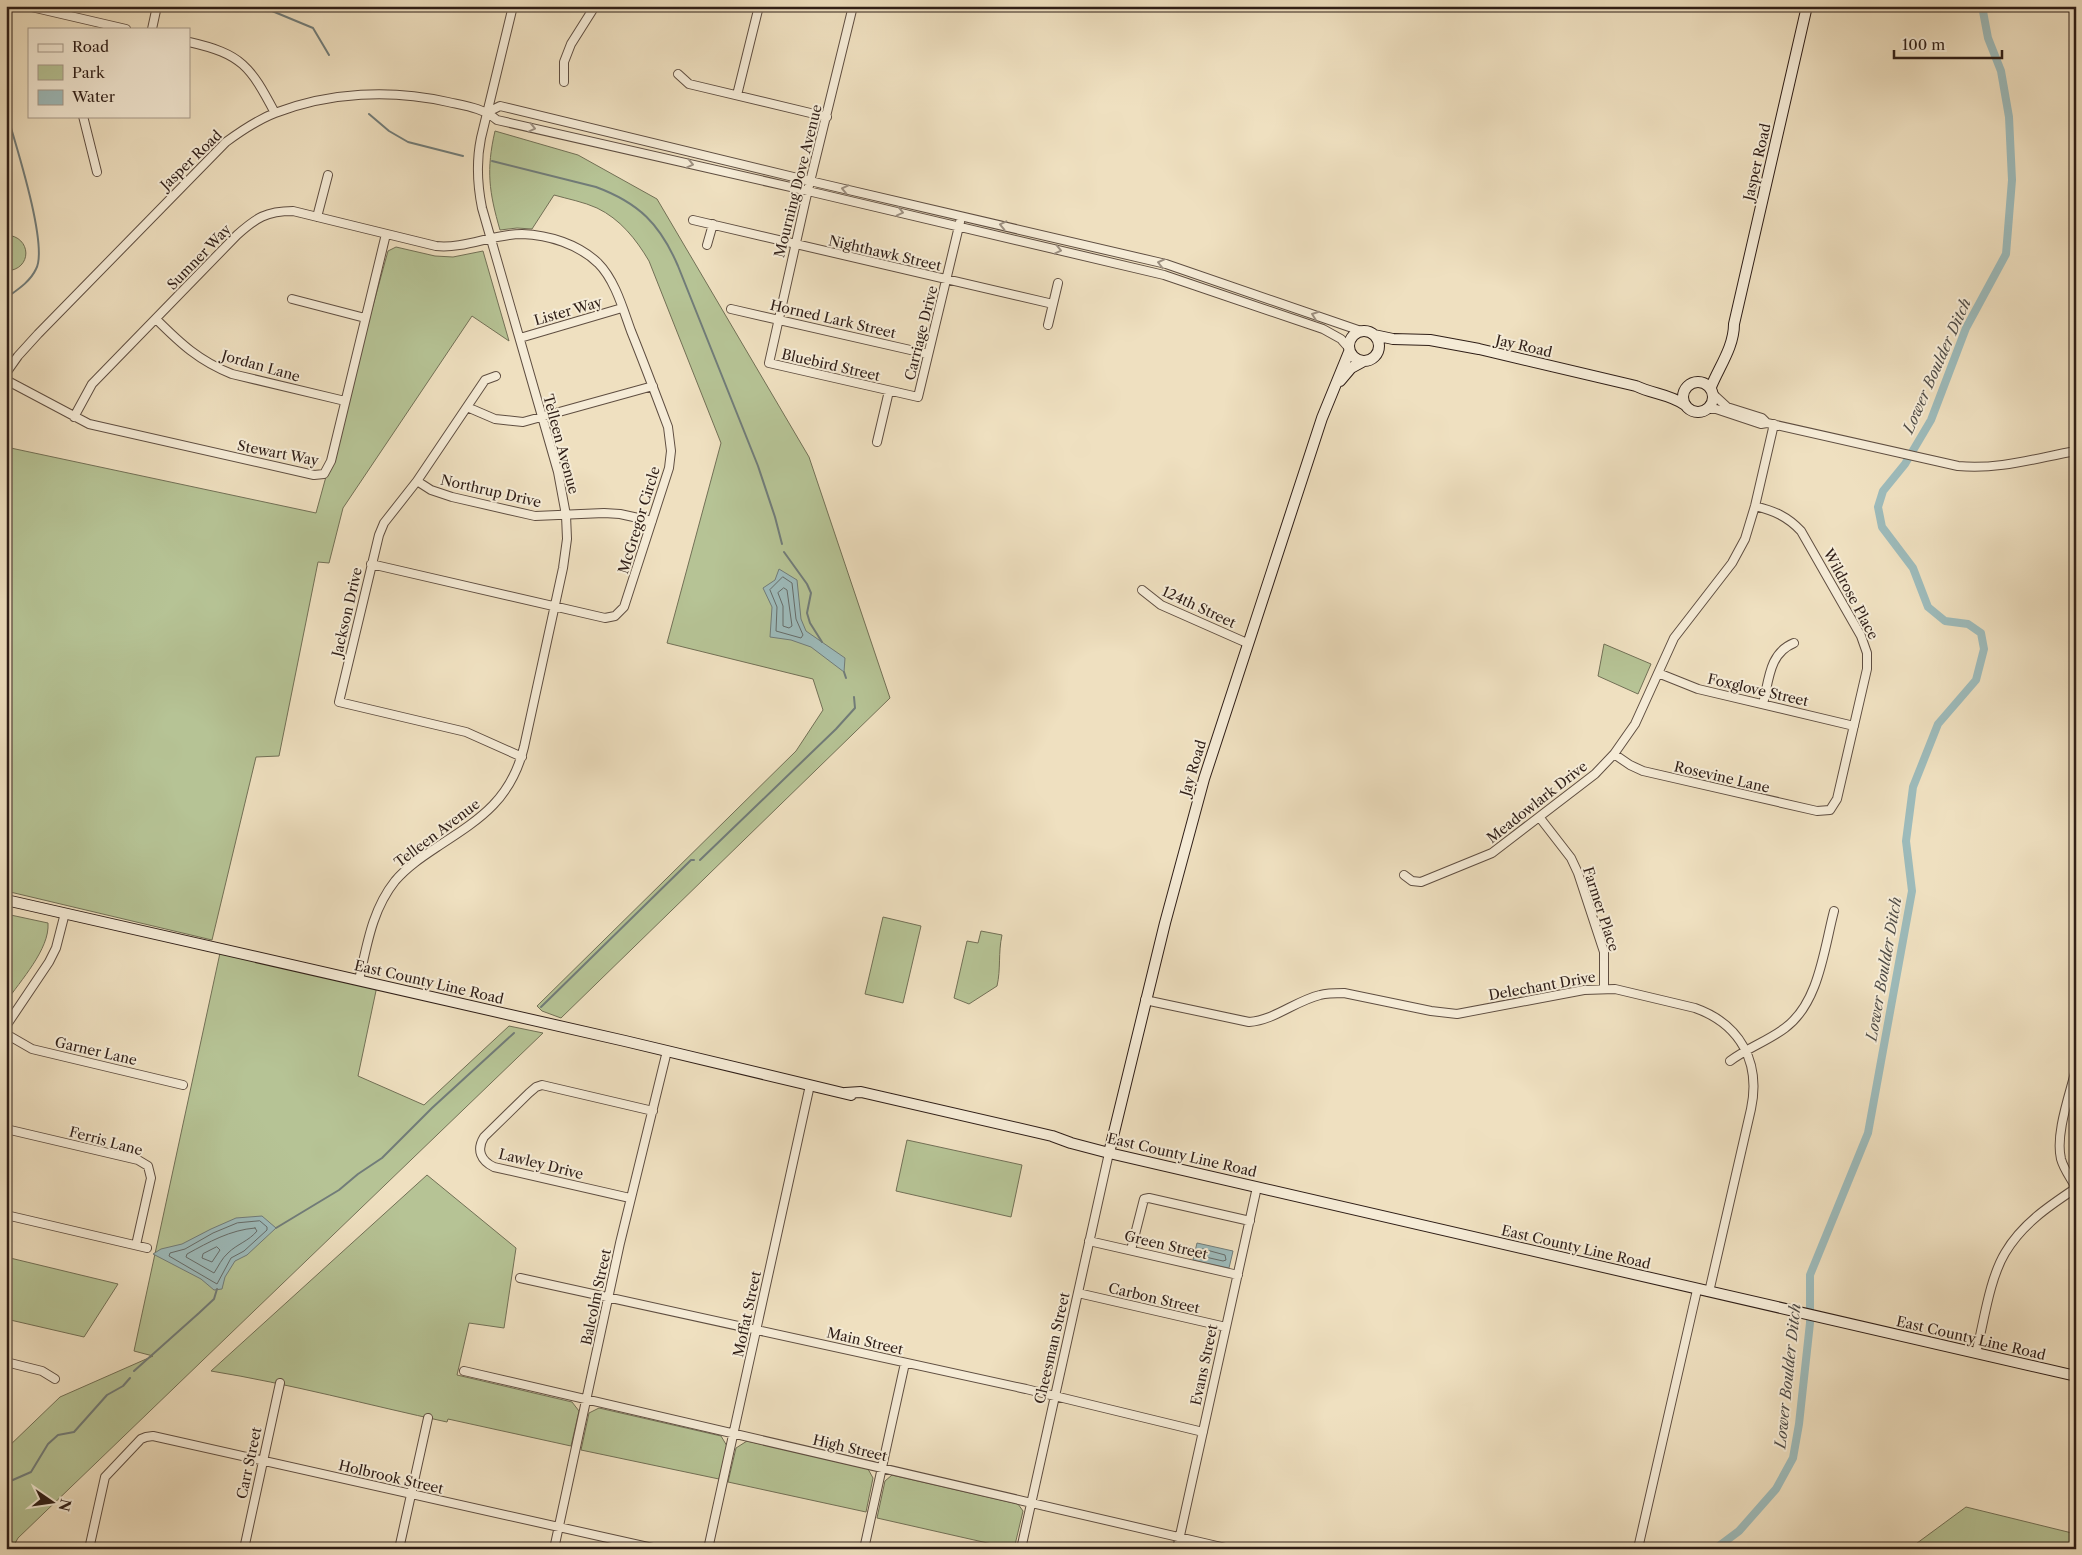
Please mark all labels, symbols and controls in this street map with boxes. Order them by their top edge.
legend [28,28,190,118]
scale bar [1894,28,2002,60]
text: 100 m [1902,35,1945,54]
text: Road [72,37,109,56]
text: Park [72,63,106,82]
text: Water [71,87,116,106]
street label: Mourning Dove Avenue [770,102,826,259]
street label: Jasper Road [1739,121,1775,204]
one-way arrow [527,122,536,133]
street label: Jasper Road [155,126,226,195]
one-way arrow [686,158,695,169]
one-way arrow [840,184,849,195]
one-way arrow [895,206,904,217]
street label: Sumner Way [163,220,235,294]
one-way arrow [999,220,1008,231]
street label: Nighthawk Street [827,231,943,275]
one-way arrow [1054,244,1063,255]
one-way arrow [1157,258,1166,269]
street label: Carriage Drive [901,284,941,382]
street label: Lister Way [532,293,604,329]
water label: Lower Boulder Ditch [1898,295,1975,437]
street label: Horned Lark Street [768,296,898,342]
one-way arrow [1311,311,1320,321]
street label: Jay Road [1492,330,1554,361]
street label: Bluebird Street [780,345,882,385]
street label: Jordan Lane [218,346,302,386]
street label: Telleen Avenue [539,392,583,496]
street label: Stewart Way [236,436,320,470]
street label: McGregor Circle [614,464,664,576]
street label: Northrup Drive [439,471,543,511]
street label: Wildrose Place [1819,545,1883,643]
street label: Jackson Drive [328,565,366,660]
street label: 124th Street [1159,582,1239,632]
street label: Foxglove Street [1706,670,1810,710]
street label: Jay Road [1175,737,1210,800]
street label: Meadowlark Drive [1483,757,1591,847]
street label: Rosevine Lane [1672,757,1772,797]
street label: Telleen Avenue [391,795,484,871]
street label: Farmer Place [1579,864,1623,954]
water label: Lower Boulder Ditch [1861,895,1906,1043]
street label: East County Line Road [352,956,506,1008]
street label: Delechant Drive [1487,968,1597,1004]
street label: Garner Lane [53,1033,139,1069]
street label: Ferris Lane [67,1123,145,1159]
street label: East County Line Road [1105,1129,1259,1181]
street label: Lawley Drive [497,1145,585,1183]
street label: East County Line Road [1499,1221,1653,1273]
street label: Green Street [1123,1227,1209,1263]
street label: Balcolm Street [577,1247,615,1347]
street label: Moffat Street [729,1269,765,1359]
street label: Carbon Street [1107,1279,1202,1317]
street label: Cheesman Street [1030,1290,1074,1406]
water label: Lower Boulder Ditch [1770,1302,1805,1450]
street label: East County Line Road [1894,1312,2048,1364]
street label: Main Street [825,1323,905,1359]
street label: Evans Street [1187,1323,1221,1407]
street label: Carr Street [233,1425,265,1501]
street label: High Street [811,1431,889,1465]
street label: Holbrook Street [337,1456,445,1498]
north arrow [28,1478,78,1528]
text: N [55,1497,75,1513]

